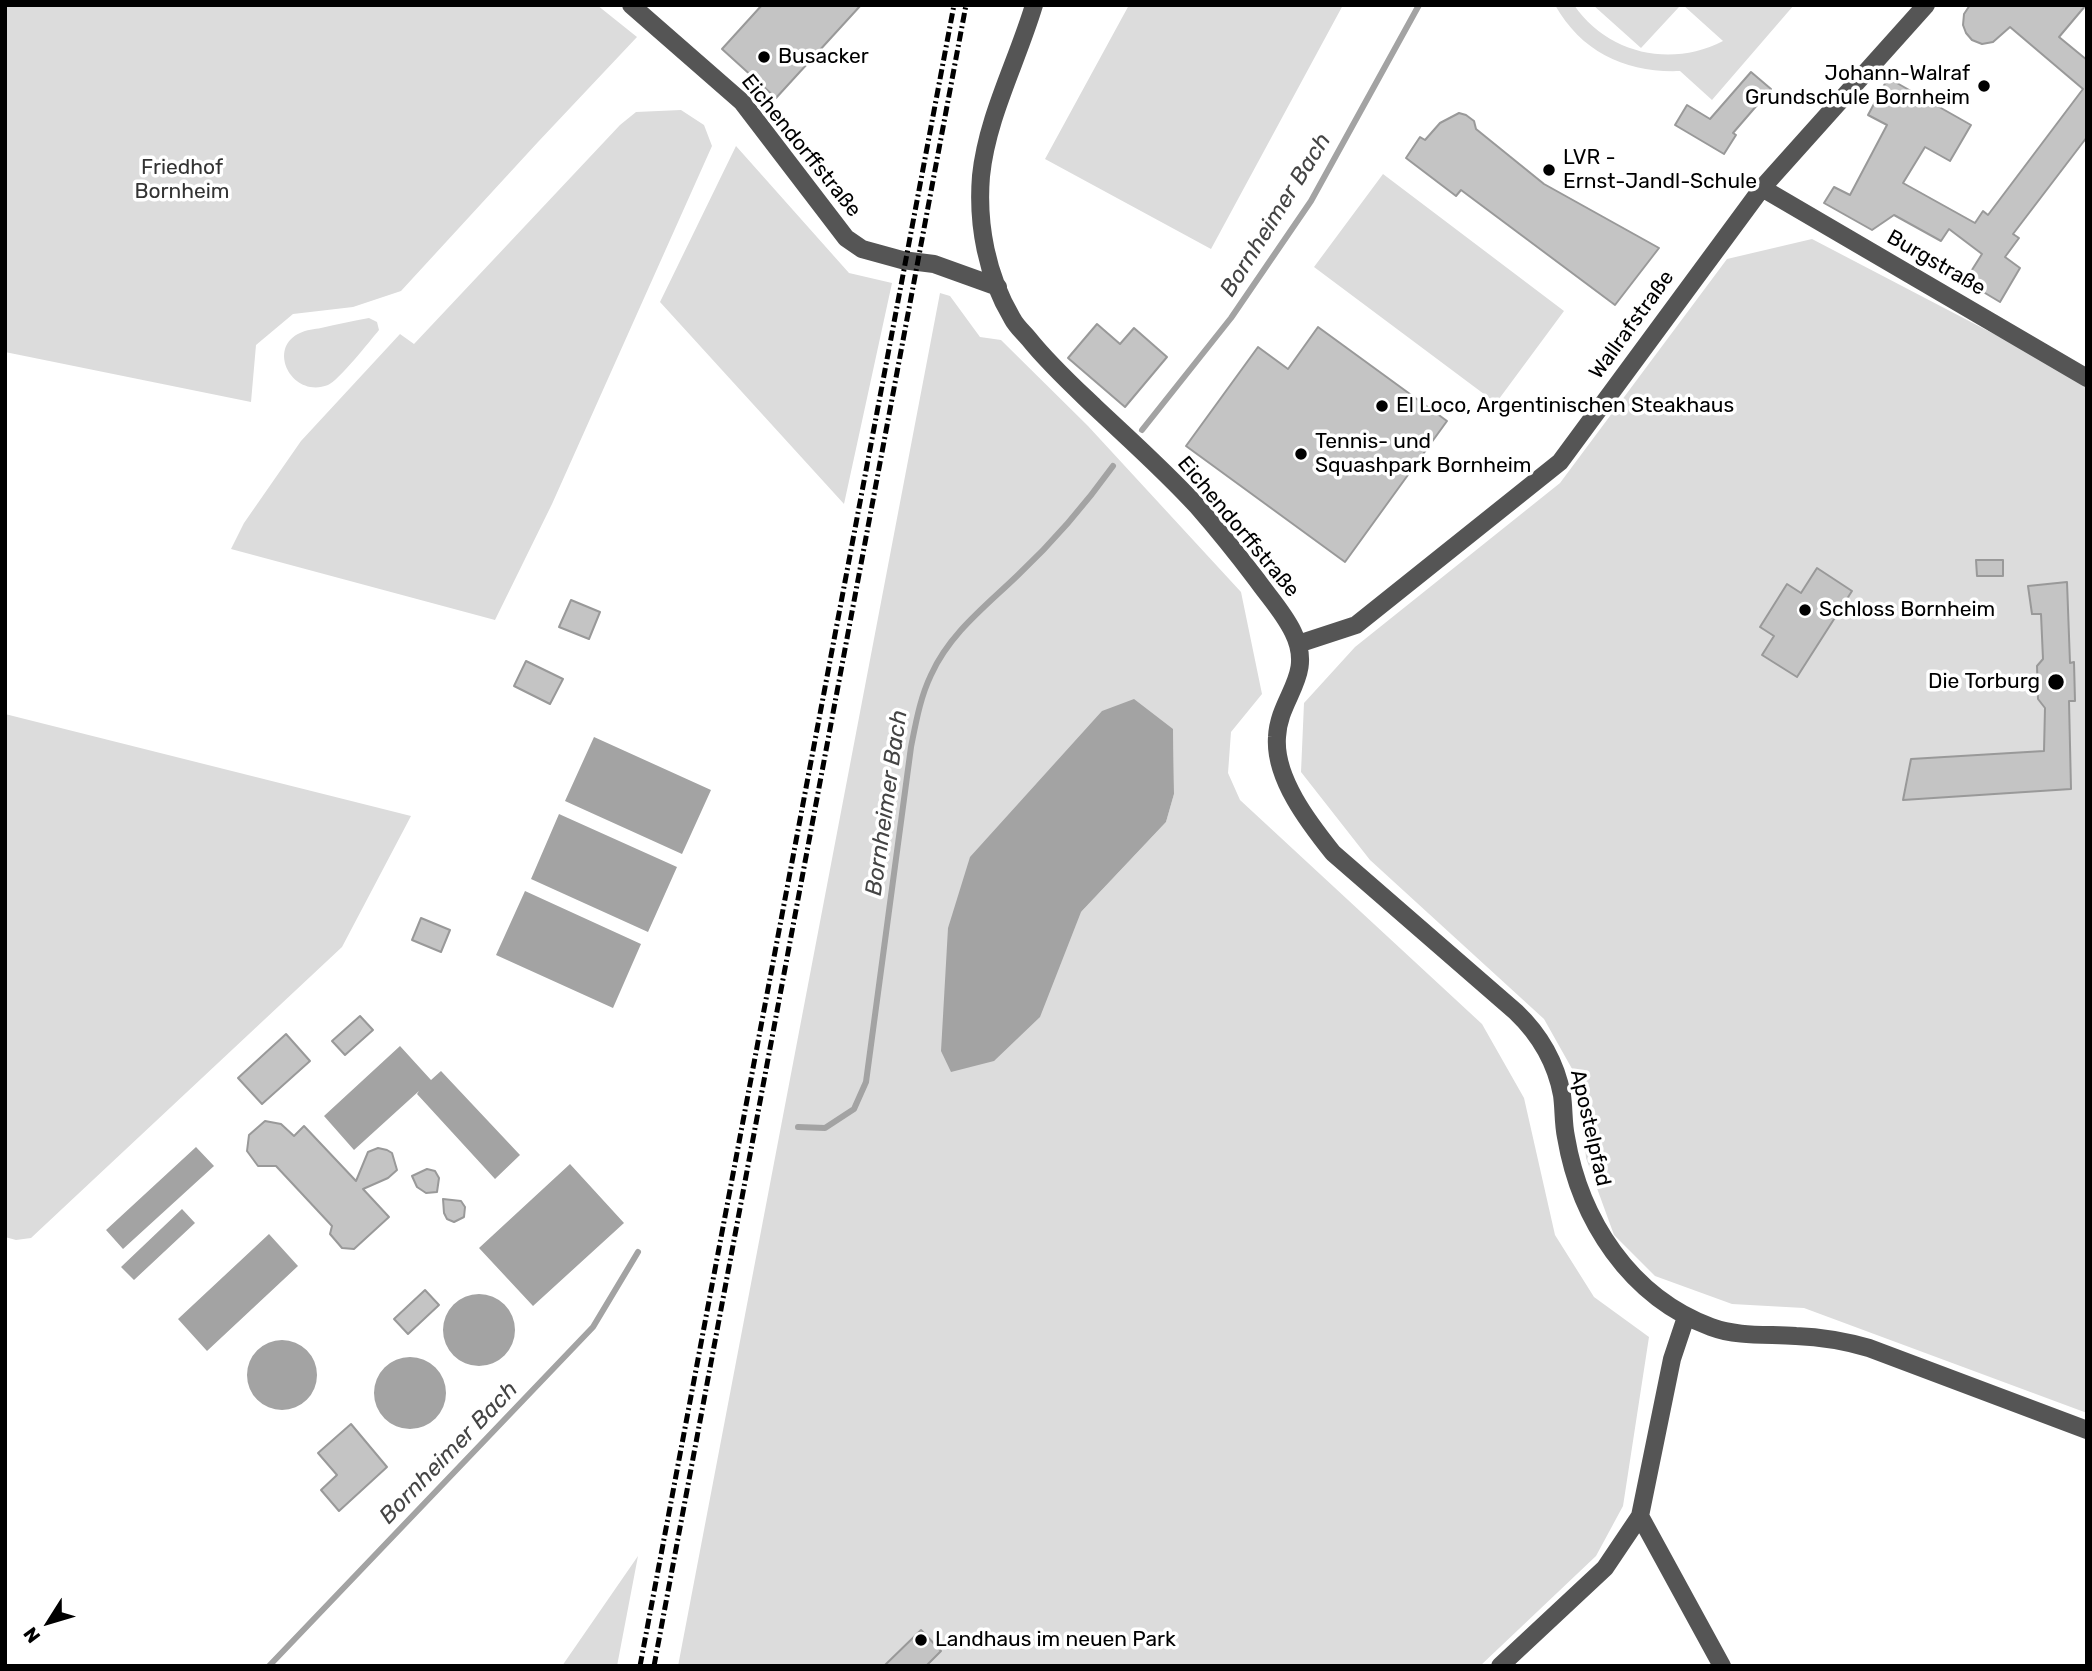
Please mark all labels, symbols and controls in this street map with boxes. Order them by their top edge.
place label: Busacker [778,44,869,70]
marker: Busacker [756,49,772,65]
place label: Johann-Walraf Grundschule Bornheim [1745,61,1970,111]
street label: Eichendorffstraße [736,70,866,222]
marker: Johann-Walraf Grundschule Bornheim [1976,78,1992,94]
water label: Bornheimer Bach [1215,128,1337,302]
place label: LVR - Ernst-Jandl-Schule [1563,145,1757,195]
park label: Friedhof Bornheim [134,155,230,205]
marker: LVR - Ernst-Jandl-Schule [1541,162,1557,178]
street label: Burgstraße [1882,225,1990,301]
street label: Wallrafstraße [1584,266,1680,384]
place label: El Loco, Argentinischen Steakhaus [1396,393,1734,419]
marker: El Loco, Argentinischen Steakhaus [1374,398,1390,414]
place label: Tennis- und Squashpark Bornheim [1315,429,1531,479]
marker: Tennis- und Squashpark Bornheim [1293,446,1309,462]
street label: Eichendorffstraße [1172,451,1304,603]
place label: Schloss Bornheim [1819,597,1995,623]
marker: Schloss Bornheim [1797,602,1813,618]
place label: Die Torburg [1928,669,2040,695]
marker: Die Torburg [2046,672,2066,692]
water label: Bornheimer Bach [860,708,914,898]
street label: Apostelpfad [1564,1067,1616,1189]
water label: Bornheimer Bach [374,1376,524,1530]
north arrow [14,1587,84,1657]
text: N [19,1623,45,1647]
place label: Landhaus im neuen Park [935,1627,1176,1653]
marker: Landhaus im neuen Park [913,1632,929,1648]

